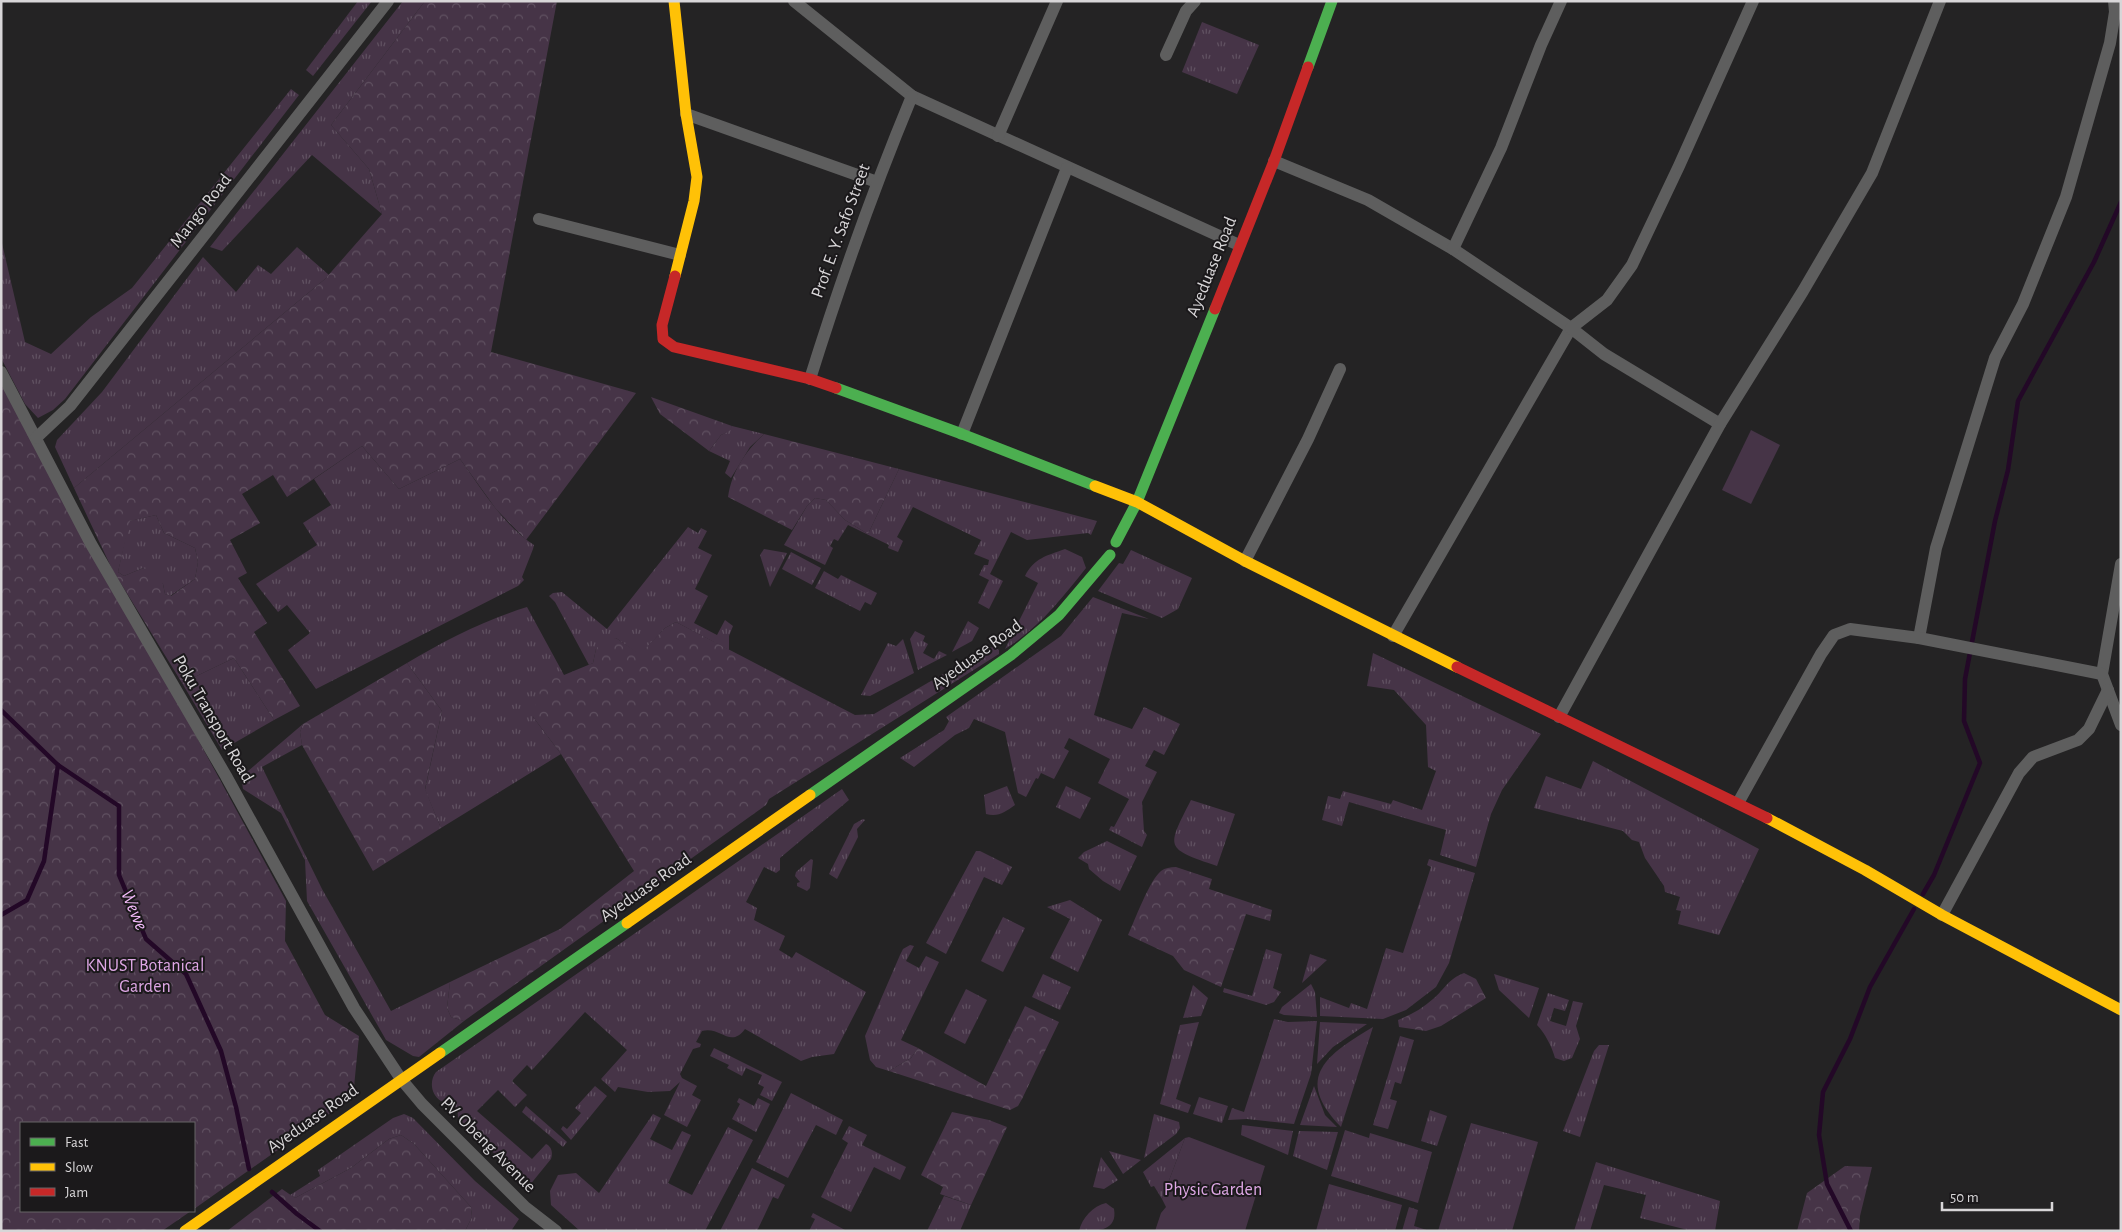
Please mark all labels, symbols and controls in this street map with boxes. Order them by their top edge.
street label: Prof. E. Y. Safo Street [808,161,874,300]
street label: Mango Road [167,171,235,251]
street label: Ayeduase Road [1184,214,1240,320]
street label: Ayeduase Road [929,616,1025,694]
street label: Poku Transport Road [169,652,257,786]
street label: Ayeduase Road [597,850,695,926]
water label: Wewe [117,887,151,933]
park label: KNUST Botanical Garden [86,957,204,996]
street label: Ayeduase Road [264,1081,362,1157]
street label: P.V. Obeng Avenue [437,1094,539,1196]
legend [20,1122,195,1212]
text: Fast [65,1135,89,1150]
text: Slow [65,1160,93,1175]
scale bar [1942,1180,2052,1212]
park label: Physic Garden [1164,1181,1262,1199]
text: Jam [65,1185,88,1200]
text: 50 m [1950,1190,1979,1205]

